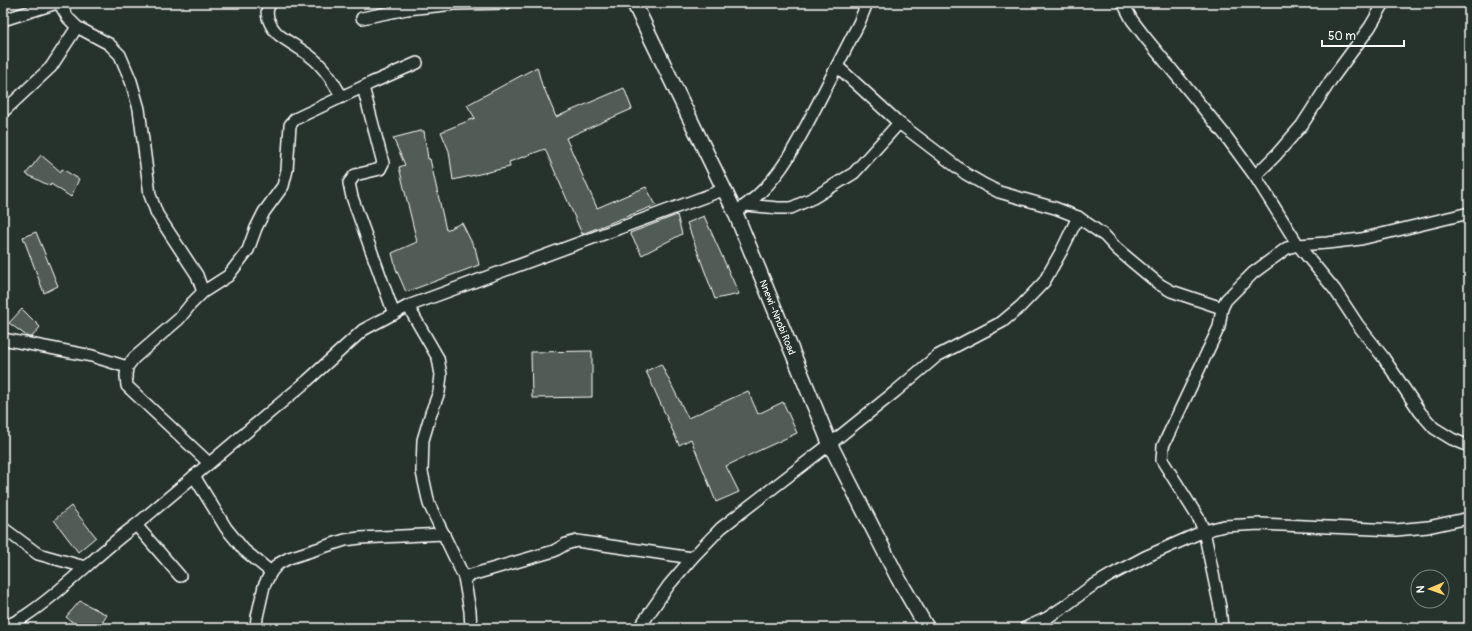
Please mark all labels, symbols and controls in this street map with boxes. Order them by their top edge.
scale bar [1322,22,1404,48]
text: 50 m [1328,29,1356,44]
street label: Nnewi -Nnobi Road [757,278,798,357]
north arrow [1410,569,1450,609]
text: N [1414,585,1427,593]

